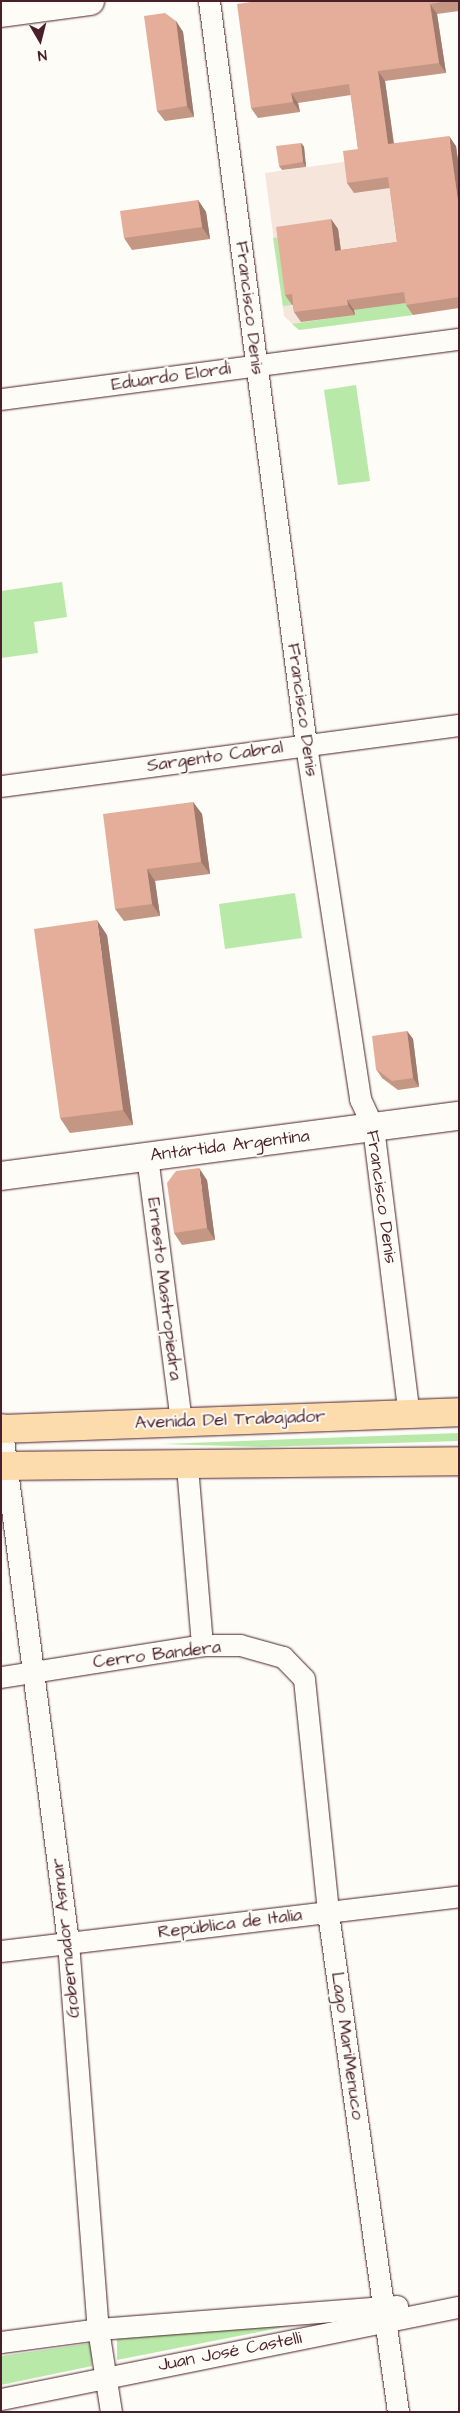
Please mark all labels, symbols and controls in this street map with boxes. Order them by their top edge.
north arrow [15,15,65,65]
text: N [36,44,48,65]
street label: Francisco Denis [230,240,268,376]
street label: Eduardo Elordi [110,358,232,396]
street label: Francisco Denis [282,642,322,778]
street label: Sargento Cabral [146,737,284,777]
street label: Antártida Argentina [149,1126,311,1166]
street label: Francisco Denis [361,1129,401,1265]
street label: Ernesto Mastropiedra [142,1196,186,1382]
street label: Avenida Del Trabajador [134,1406,326,1434]
street label: Cerro Bandera [92,1636,222,1674]
street label: Gobernador Asmar [47,1857,85,2019]
street label: República de Italia [157,1904,303,1944]
street label: Lago MariMenuco [326,1971,368,2121]
street label: Juan José Castelli [156,2327,304,2377]

